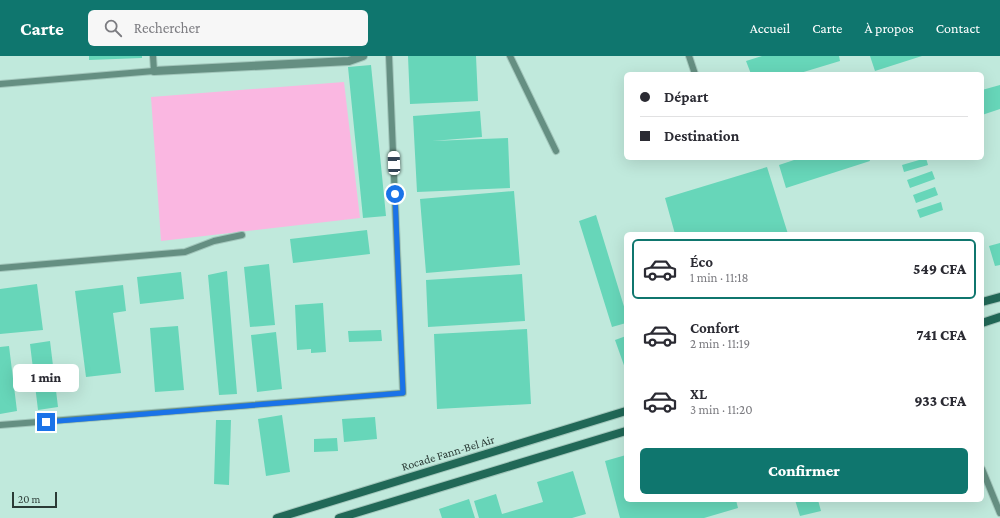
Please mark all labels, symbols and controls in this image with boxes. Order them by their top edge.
search box [88,10,368,46]
icon: search [102,17,124,39]
text: Carte [20,18,64,39]
text: Rechercher [134,20,200,36]
text: Accueil [750,20,790,36]
text: Carte [812,20,843,36]
text: À propos [865,20,914,36]
text: Contact [936,20,980,36]
text: Départ [664,89,708,105]
text: Destination [664,128,739,144]
car [388,151,400,175]
route start [386,185,404,203]
icon: car [642,251,678,287]
text: Éco [690,254,713,270]
text: 549 CFA [913,261,966,277]
text: 1 min · 11:18 [690,270,749,285]
icon: car [642,317,678,353]
text: Confort [690,320,739,336]
text: 741 CFA [916,327,966,343]
text: 2 min · 11:19 [690,336,750,351]
callout: 1 min [13,364,79,392]
text: 1 min [31,370,61,385]
icon: car [642,383,678,419]
text: XL [690,386,707,402]
text: 933 CFA [914,393,966,409]
text: 3 min · 11:20 [690,402,753,417]
route end [37,413,55,431]
street label: Rocade Fann-Bel Air [400,432,497,474]
button: Confirmer [640,448,968,494]
scale bar [12,490,57,509]
text: 20 m [18,493,40,505]

